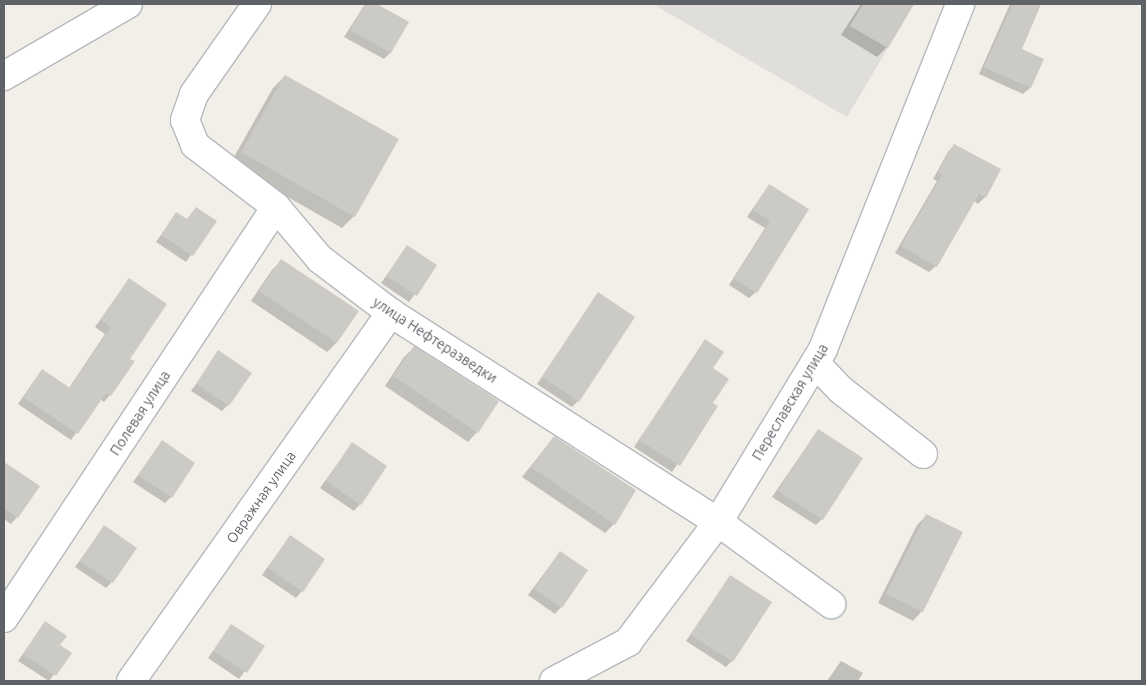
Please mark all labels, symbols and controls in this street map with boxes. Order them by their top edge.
street label: улица Нефтеразведки [370,294,500,386]
street label: Переславская улица [749,341,831,463]
street label: Полевая улица [106,367,174,459]
street label: Овражная улица [223,448,299,546]

